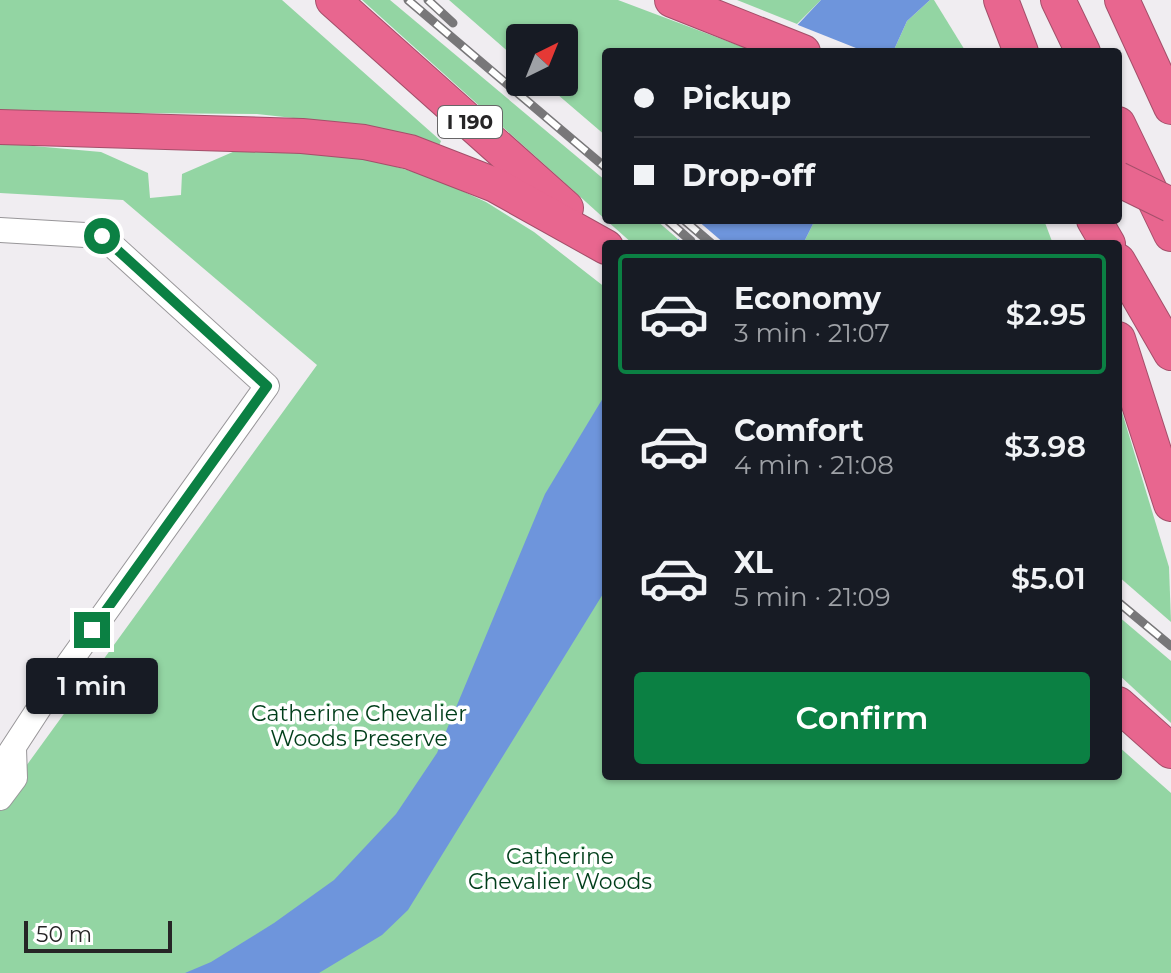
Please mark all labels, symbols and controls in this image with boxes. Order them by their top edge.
north arrow [506,24,578,96]
map controls [506,24,578,96]
text: Pickup [682,80,791,117]
road number: I 190 [438,106,502,138]
text: Drop-off [682,157,815,194]
route start [84,218,120,254]
icon: car [638,278,710,350]
text: Economy [734,280,881,317]
text: $2.95 [1006,296,1086,333]
text: 3 min · 21:07 [734,317,890,349]
icon: car [638,410,710,482]
text: Comfort [734,412,864,449]
text: $3.98 [1004,428,1086,465]
text: 4 min · 21:08 [734,449,894,481]
icon: car [638,542,710,614]
text: XL [734,544,773,581]
text: $5.01 [1011,560,1086,597]
text: 5 min · 21:09 [734,581,891,613]
route end [74,612,110,648]
callout: 1 min [26,658,158,714]
text: 1 min [57,670,127,702]
button: Confirm [634,672,1090,764]
park label: Catherine Chevalier Woods Preserve [251,700,467,752]
park label: Catherine Chevalier Woods [468,843,652,895]
scale bar [24,917,172,953]
text: 50 m [36,921,92,948]

